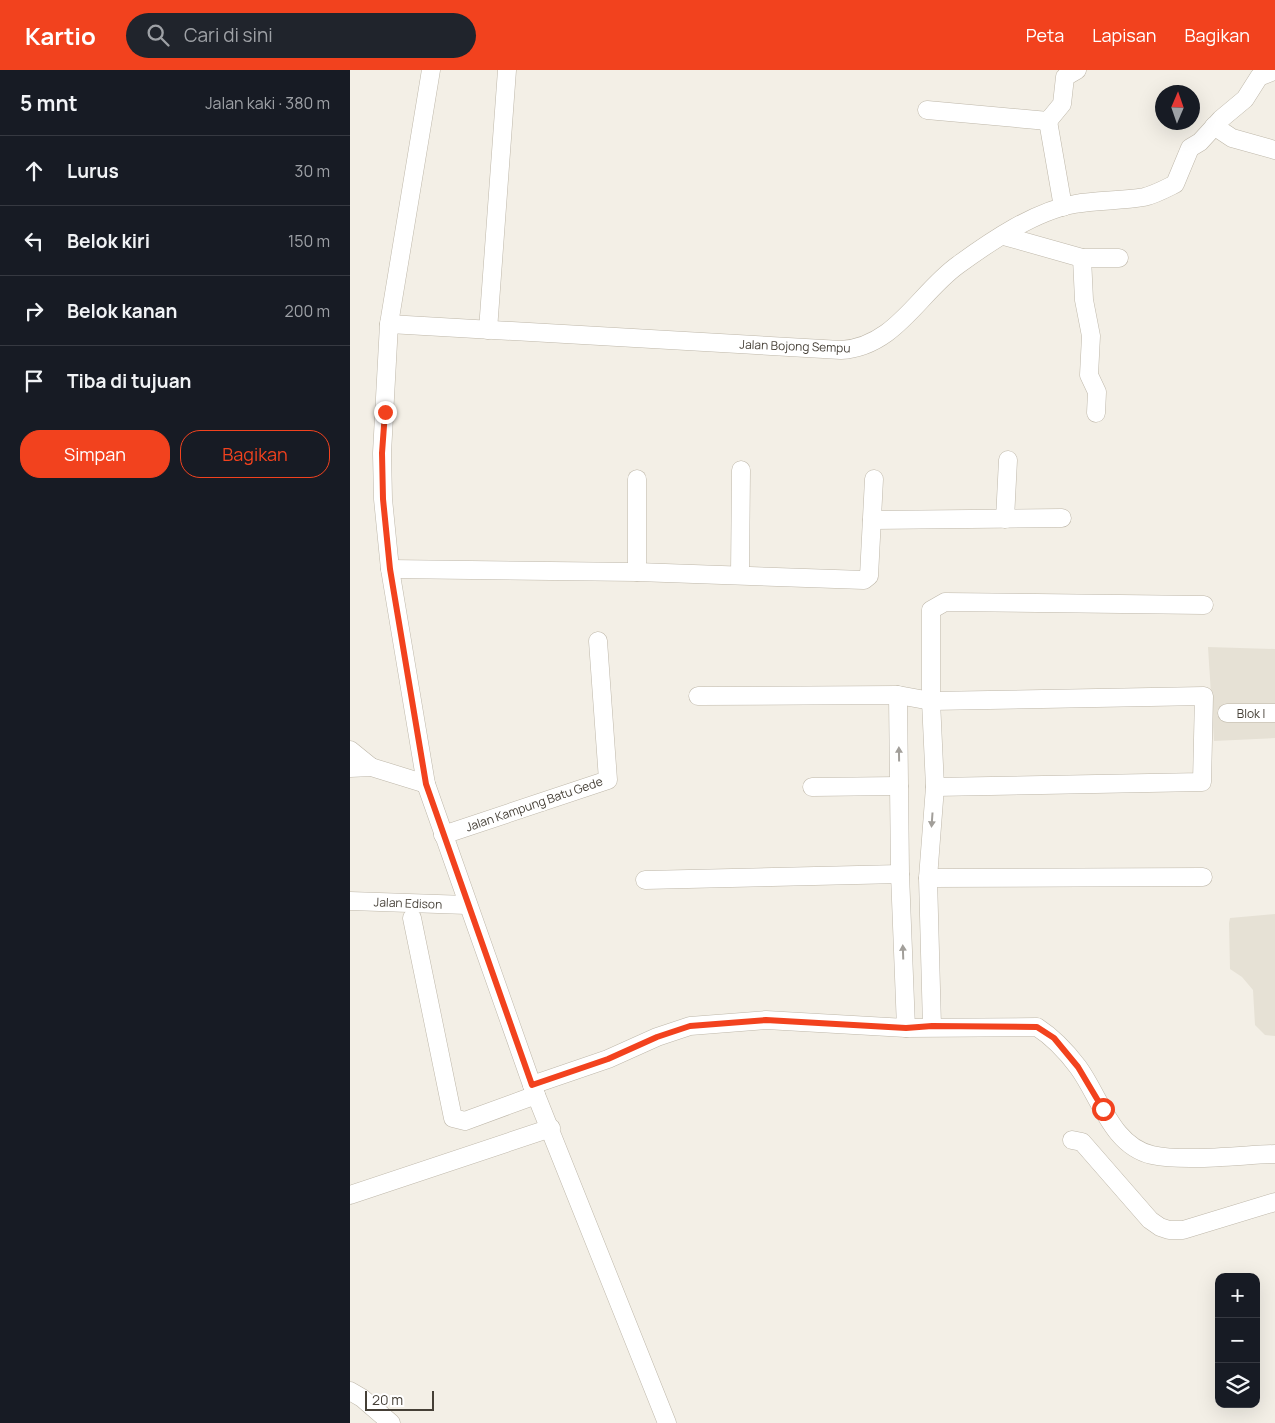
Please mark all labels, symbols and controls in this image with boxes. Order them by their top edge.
search box [126,13,476,58]
text: Kartio [25,19,96,52]
icon: search [144,21,172,49]
text: Cari di sini [184,22,273,48]
text: Peta [1026,23,1064,47]
text: Lapisan [1092,23,1156,47]
text: Bagikan [1184,23,1250,47]
north arrow [1155,85,1200,130]
text: 5 mnt [20,89,78,117]
text: Jalan kaki · 380 m [205,92,330,114]
icon: ahead [20,157,48,185]
text: Lurus [67,158,119,184]
text: 30 m [295,160,330,182]
icon: left [20,227,48,255]
text: Belok kiri [67,228,150,254]
text: 150 m [288,230,330,252]
icon: right [20,297,48,325]
text: Belok kanan [67,298,177,324]
text: 200 m [285,300,330,322]
street label: Jalan Bojong Sempu [739,336,851,356]
icon: arrive [20,367,48,395]
text: Tiba di tujuan [67,368,191,394]
route end [374,401,397,424]
button: Simpan [20,430,170,478]
button: Bagikan [180,430,330,478]
street label: Blok I [1237,705,1265,722]
one-way arrow [895,746,903,762]
street label: Jalan Kampung Batu Gede [463,773,605,835]
one-way arrow [928,812,936,828]
street label: Jalan Edison [373,893,443,913]
one-way arrow [898,944,906,960]
route start [1092,1098,1115,1121]
map controls [1215,1273,1260,1408]
button: + [1215,1273,1260,1318]
button: − [1215,1318,1260,1363]
button: layers [1215,1363,1260,1408]
scale bar [365,1388,434,1411]
text: 20 m [372,1390,403,1409]

